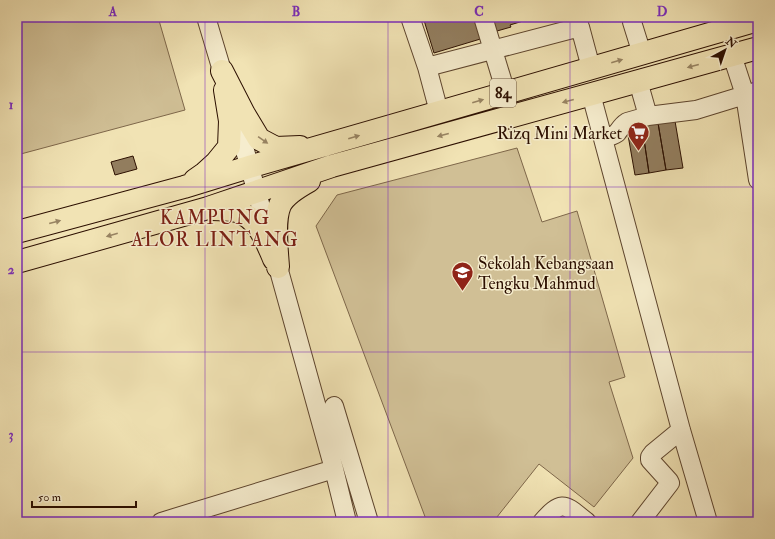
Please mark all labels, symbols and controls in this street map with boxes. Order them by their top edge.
text: A [108,4,118,20]
text: B [292,4,300,20]
text: C [474,4,484,20]
text: D [657,4,668,20]
north arrow [705,30,745,70]
text: N [722,34,740,52]
one-way arrow [611,58,623,64]
one-way arrow [687,63,699,69]
road number: 84 [490,79,516,107]
text: 1 [9,97,14,113]
one-way arrow [473,98,485,104]
one-way arrow [562,98,574,104]
supermarket icon: Rizq Mini Market [625,120,651,153]
place label: Rizq Mini Market [497,123,622,144]
one-way arrow [437,132,449,138]
one-way arrow [348,134,360,140]
one-way arrow [257,136,268,144]
district label: KAMPUNG ALOR LINTANG [130,206,299,252]
one-way arrow [49,219,61,225]
one-way arrow [106,232,118,238]
place label: Sekolah Kebangsaan Tengku Mahmud [478,253,614,294]
school or university icon: Sekolah Kebangsaan Tengku Mahmud [450,260,476,293]
text: 2 [8,262,15,278]
text: 3 [9,427,14,443]
scale bar [32,483,136,509]
text: 50 m [38,490,62,505]

